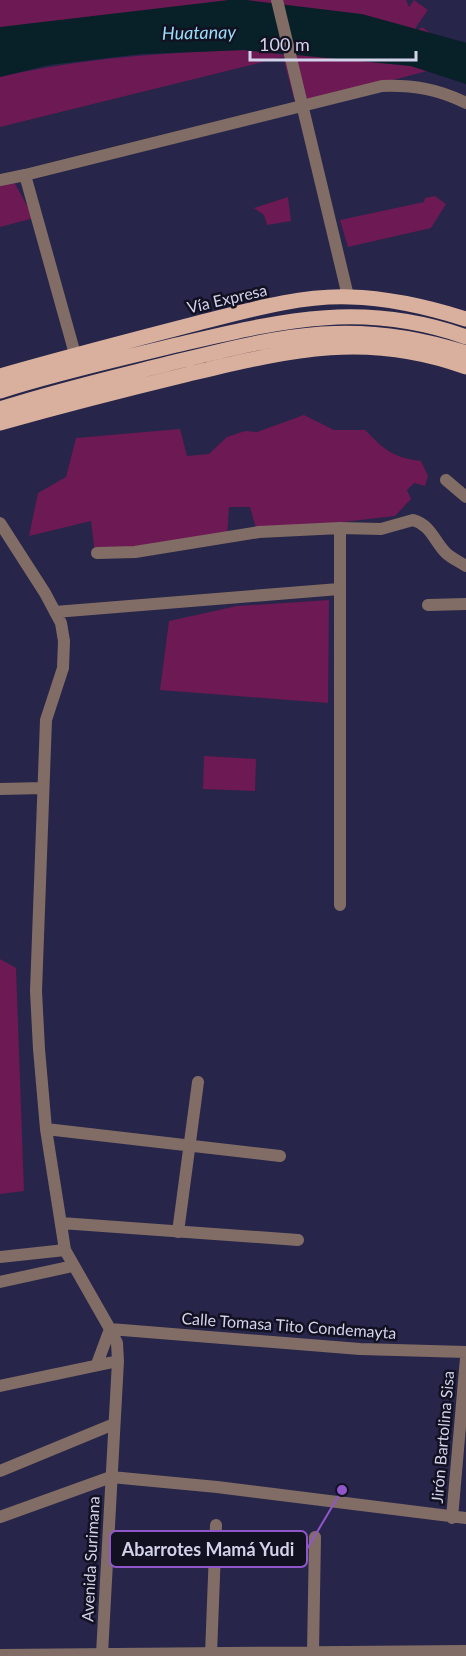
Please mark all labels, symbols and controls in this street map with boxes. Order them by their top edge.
water label: Huatanay [162,20,237,44]
scale bar [250,24,416,62]
text: 100 m [259,33,310,55]
street label: Vía Expresa [185,280,269,316]
street label: Calle Tomasa Tito Condemayta [181,1308,397,1342]
street label: Jirón Bartolina Sisa [427,1370,457,1504]
street label: Avenida Surimana [77,1496,103,1622]
callout: Abarrotes Mamá Yudi [110,1531,307,1567]
text: Abarrotes Mamá Yudi [121,1538,294,1560]

